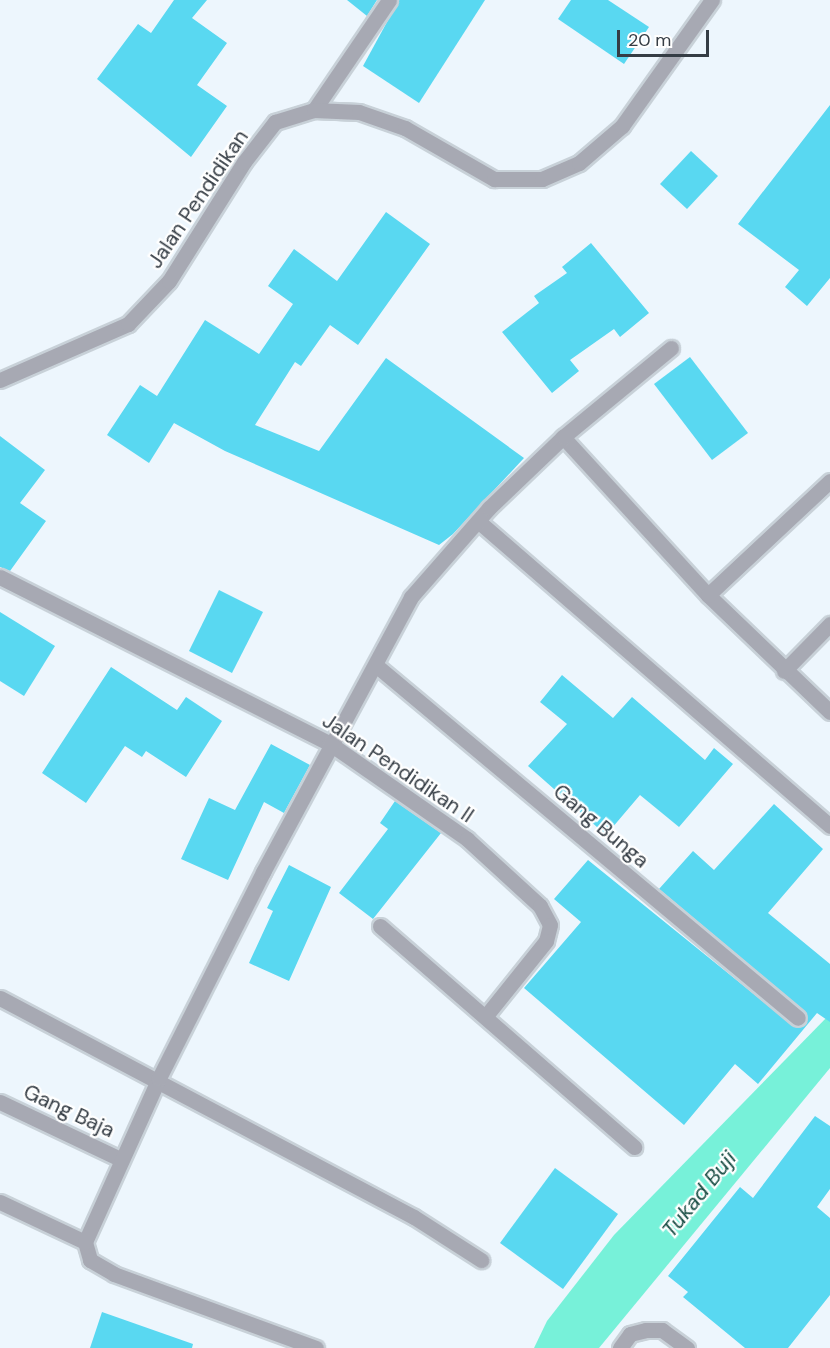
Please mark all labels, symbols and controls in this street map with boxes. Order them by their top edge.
scale bar [620,18,712,56]
text: 20 m [628,28,671,52]
street label: Jalan Pendidikan [142,125,254,273]
street label: Jalan Pendidikan II [318,708,478,828]
street label: Gang Bunga [548,779,654,873]
street label: Gang Baja [20,1079,118,1143]
water label: Tukad Buji [656,1145,742,1243]

